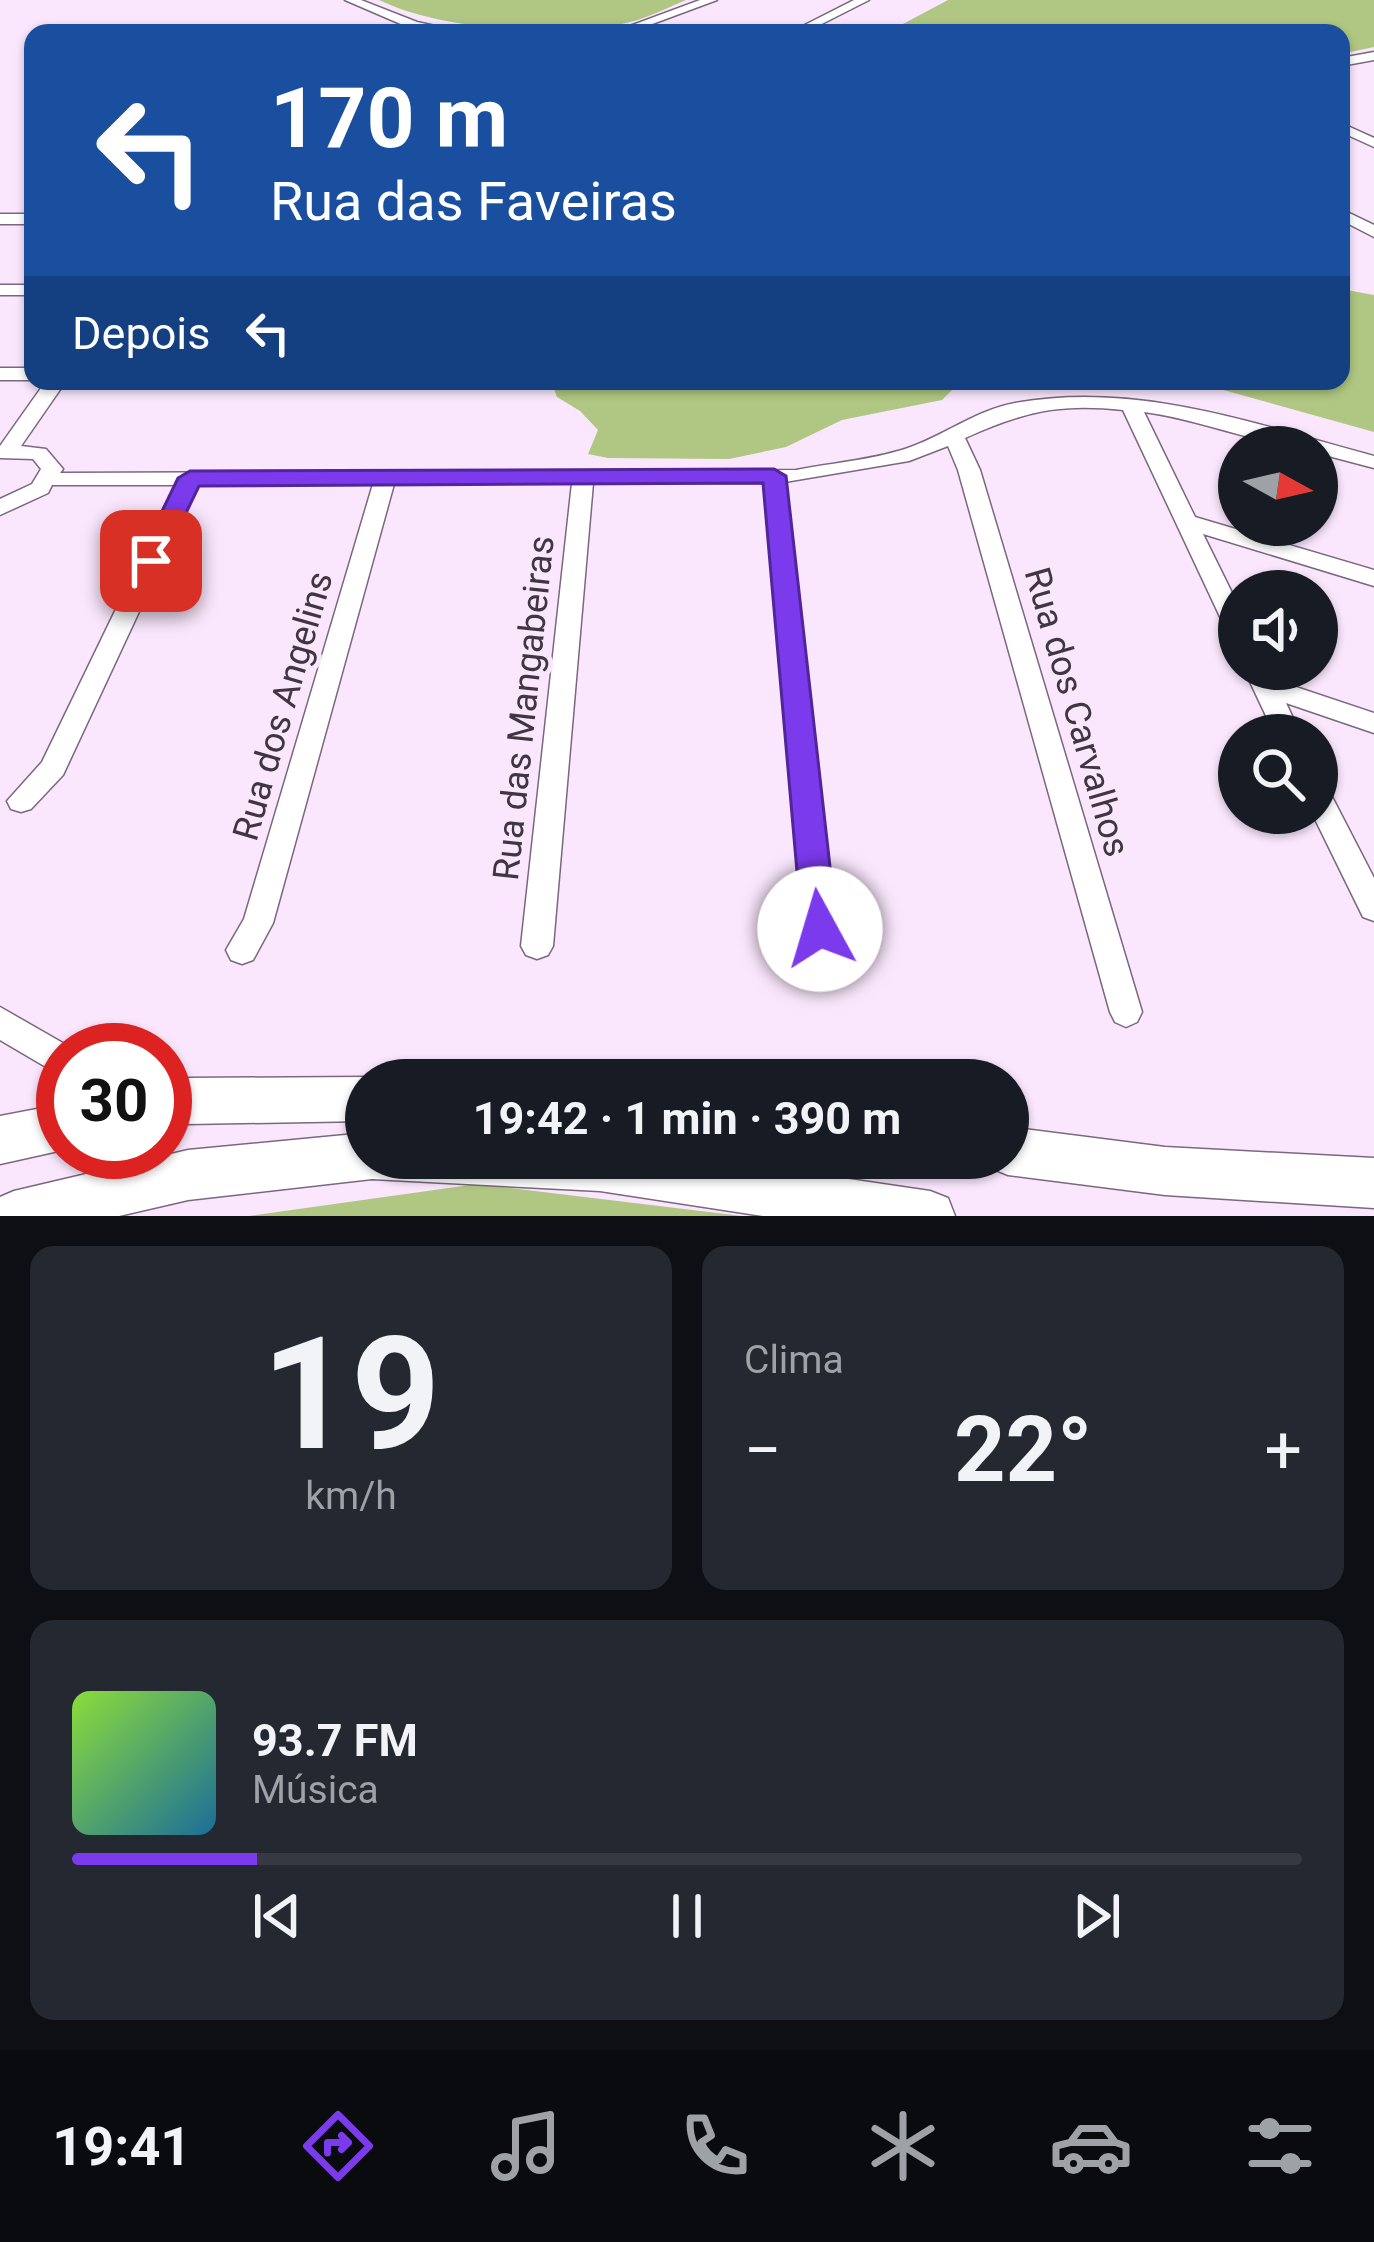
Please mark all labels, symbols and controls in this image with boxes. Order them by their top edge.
text: 170 m [270,69,508,168]
icon: left [72,72,228,228]
text: Rua das Faveiras [270,170,677,233]
icon: left [235,300,301,366]
text: Depois [72,307,211,360]
north arrow [1218,426,1338,546]
map controls [1218,426,1338,834]
pin [100,510,202,612]
icon: arrive [118,528,184,594]
street label: Rua das Mangabeiras [485,534,563,882]
street label: Rua dos Carvalhos [1016,563,1138,861]
street label: Rua dos Angelins [225,567,341,845]
button: sound [1218,570,1338,690]
button: search [1218,714,1338,834]
position arrow [757,866,883,992]
speed limit sign: 30 [36,1023,192,1179]
text: 19:42 · 1 min · 390 m [473,1092,901,1145]
text: 19 [261,1303,441,1486]
text: Clima [744,1337,844,1383]
text: 22° [954,1398,1092,1503]
text: − [744,1412,782,1489]
text: + [1265,1412,1302,1489]
text: km/h [305,1473,397,1519]
text: 93.7 FM [252,1714,418,1767]
text: Música [252,1767,379,1813]
icon: previous [244,1883,310,1949]
icon: pause [654,1883,720,1949]
icon: next [1064,1883,1130,1949]
icon: directions [296,2104,380,2188]
icon: music [484,2104,568,2188]
icon: phone [673,2104,757,2188]
icon: climate [861,2104,945,2188]
icon: car [1049,2104,1133,2188]
icon: filters [1238,2104,1322,2188]
text: 19:41 [52,2115,191,2178]

